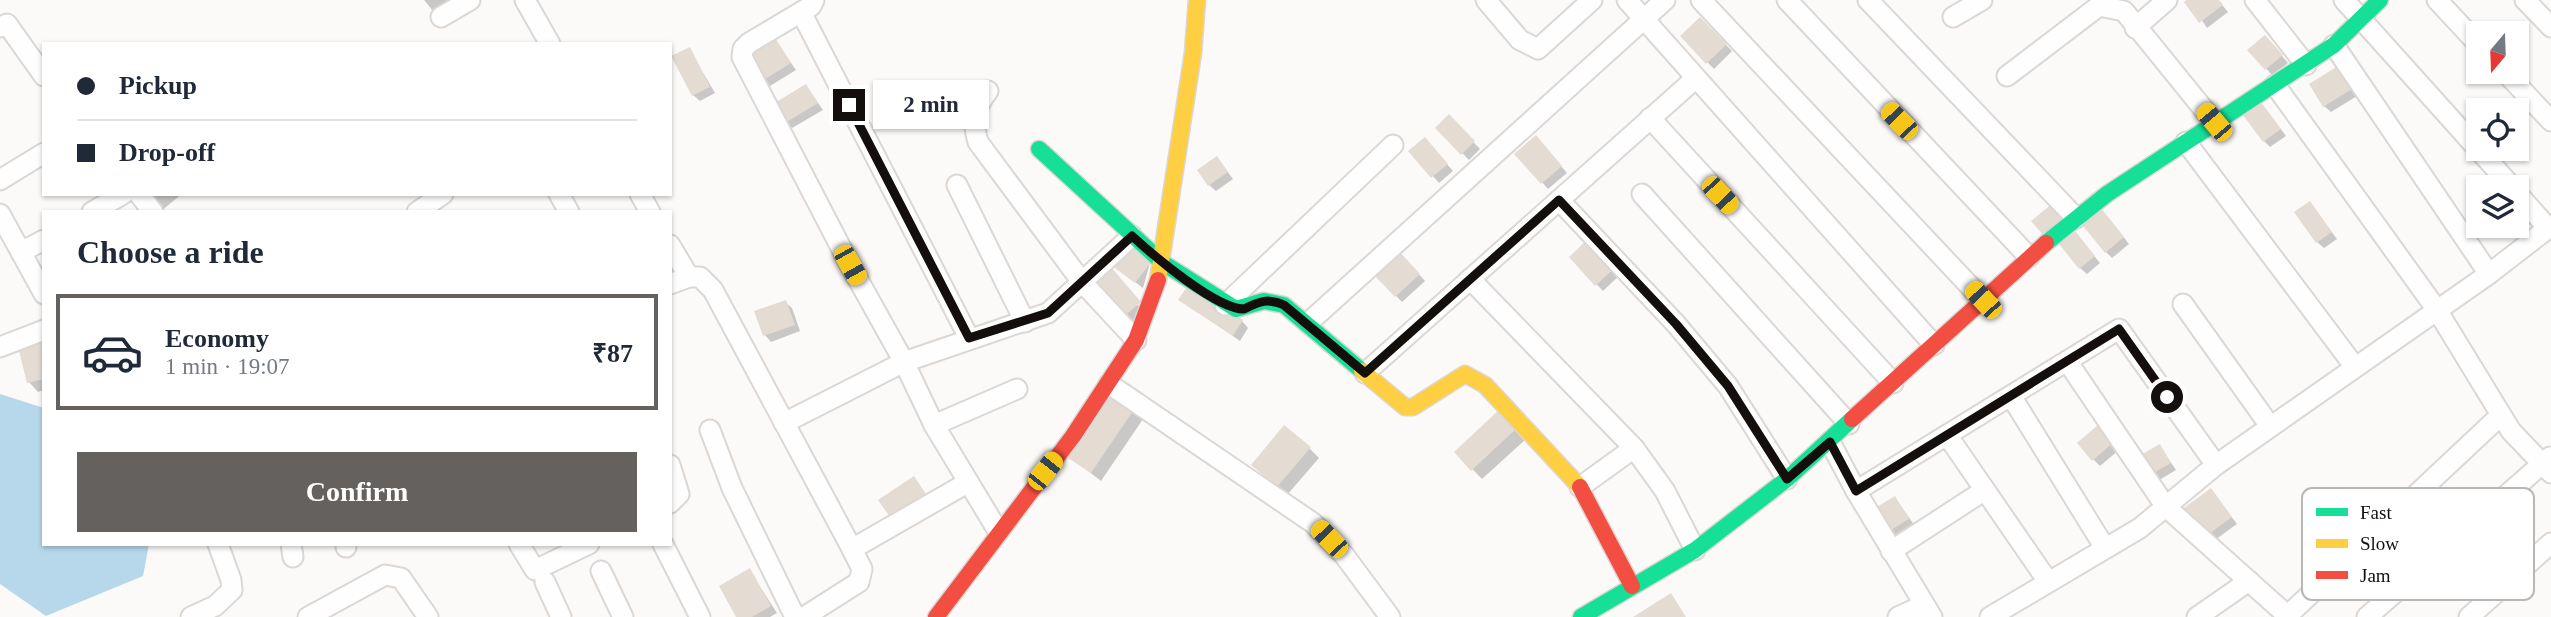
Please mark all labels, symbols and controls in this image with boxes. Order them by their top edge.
north arrow [2466,21,2529,84]
map controls [2466,21,2529,238]
text: Pickup [119,71,197,100]
callout: 2 min [874,80,989,130]
route end [833,89,865,121]
text: 2 min [903,92,959,117]
button: locate [2466,98,2529,161]
car [1877,99,1922,143]
car [2193,99,2236,145]
text: Drop-off [119,138,215,167]
car [1698,172,1743,218]
button: layers [2466,175,2529,238]
text: Choose a ride [77,234,264,270]
car [831,242,870,288]
car [1961,277,2006,323]
icon: car [81,321,144,384]
text: Economy [165,324,269,353]
text: ₹87 [592,339,633,368]
text: 1 min · 19:07 [165,354,290,379]
route start [2151,381,2183,413]
car [1024,448,1067,494]
button: Confirm [77,452,637,532]
legend [2302,488,2534,600]
text: Fast [2360,502,2392,523]
car [1307,517,1352,561]
text: Slow [2360,533,2399,554]
text: Jam [2360,565,2391,586]

